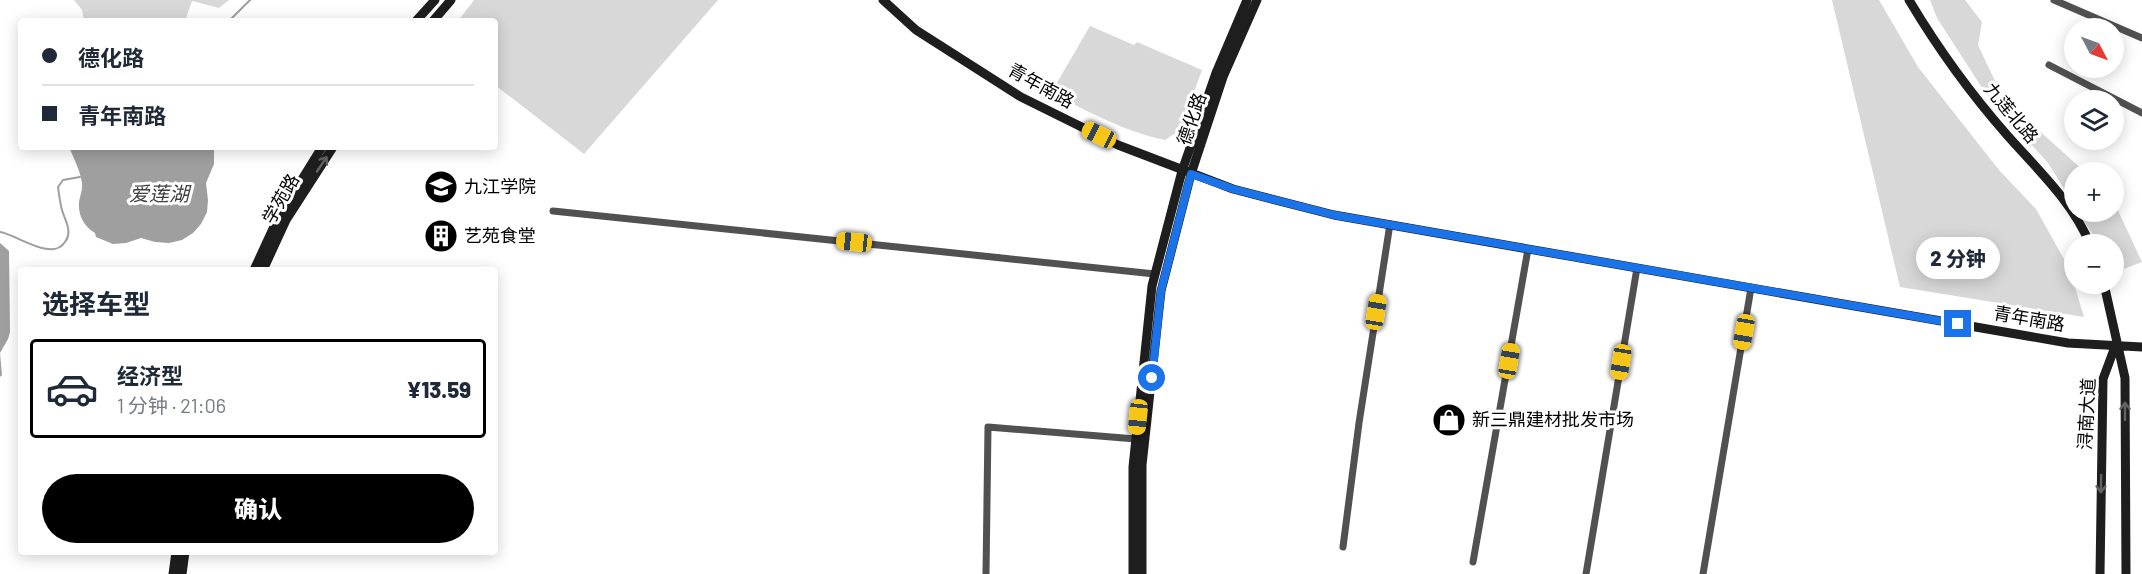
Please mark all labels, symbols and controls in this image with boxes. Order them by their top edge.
north arrow [2064,18,2124,78]
map controls [2064,18,2124,294]
text: 德化路 [78,44,144,70]
street label: 青年南路 [1005,58,1078,112]
street label: 九莲北路 [1980,78,2043,147]
street label: 德化路 [1172,90,1210,148]
button: layers [2064,90,2124,150]
text: 青年南路 [78,102,166,128]
car [1079,119,1119,151]
one-way arrow [316,156,328,173]
button: + [2064,162,2124,222]
school or university icon: 九江学院 [423,169,459,205]
street label: 学苑路 [257,170,303,227]
place label: 九江学院 [464,175,536,197]
water label: 爱莲湖 [129,181,192,205]
building icon: 艺苑食堂 [423,218,459,254]
place label: 艺苑食堂 [464,224,536,246]
car [835,231,873,253]
button: − [2064,234,2124,294]
callout: 2 分钟 [1916,237,2000,279]
text: 2 分钟 [1930,246,1986,270]
text: 选择车型 [42,287,150,319]
car [1364,293,1388,331]
street label: 青年南路 [1992,301,2067,335]
route end [1944,310,1971,337]
car [1732,313,1756,351]
car [1497,342,1521,380]
car [1609,343,1633,381]
icon: car [45,362,99,416]
text: 经济型 [117,362,183,388]
route start [1138,364,1165,391]
text: ¥13.59 [406,376,471,402]
street label: 浔南大道 [2073,377,2099,450]
text: 1 分钟 · 21:06 [117,393,226,417]
car [1127,398,1149,436]
one-way arrow [2119,401,2131,421]
shop icon: 新三鼎建材批发市场 [1431,402,1467,438]
place label: 新三鼎建材批发市场 [1472,408,1634,430]
button: 确认 [42,474,474,543]
one-way arrow [2095,474,2107,494]

